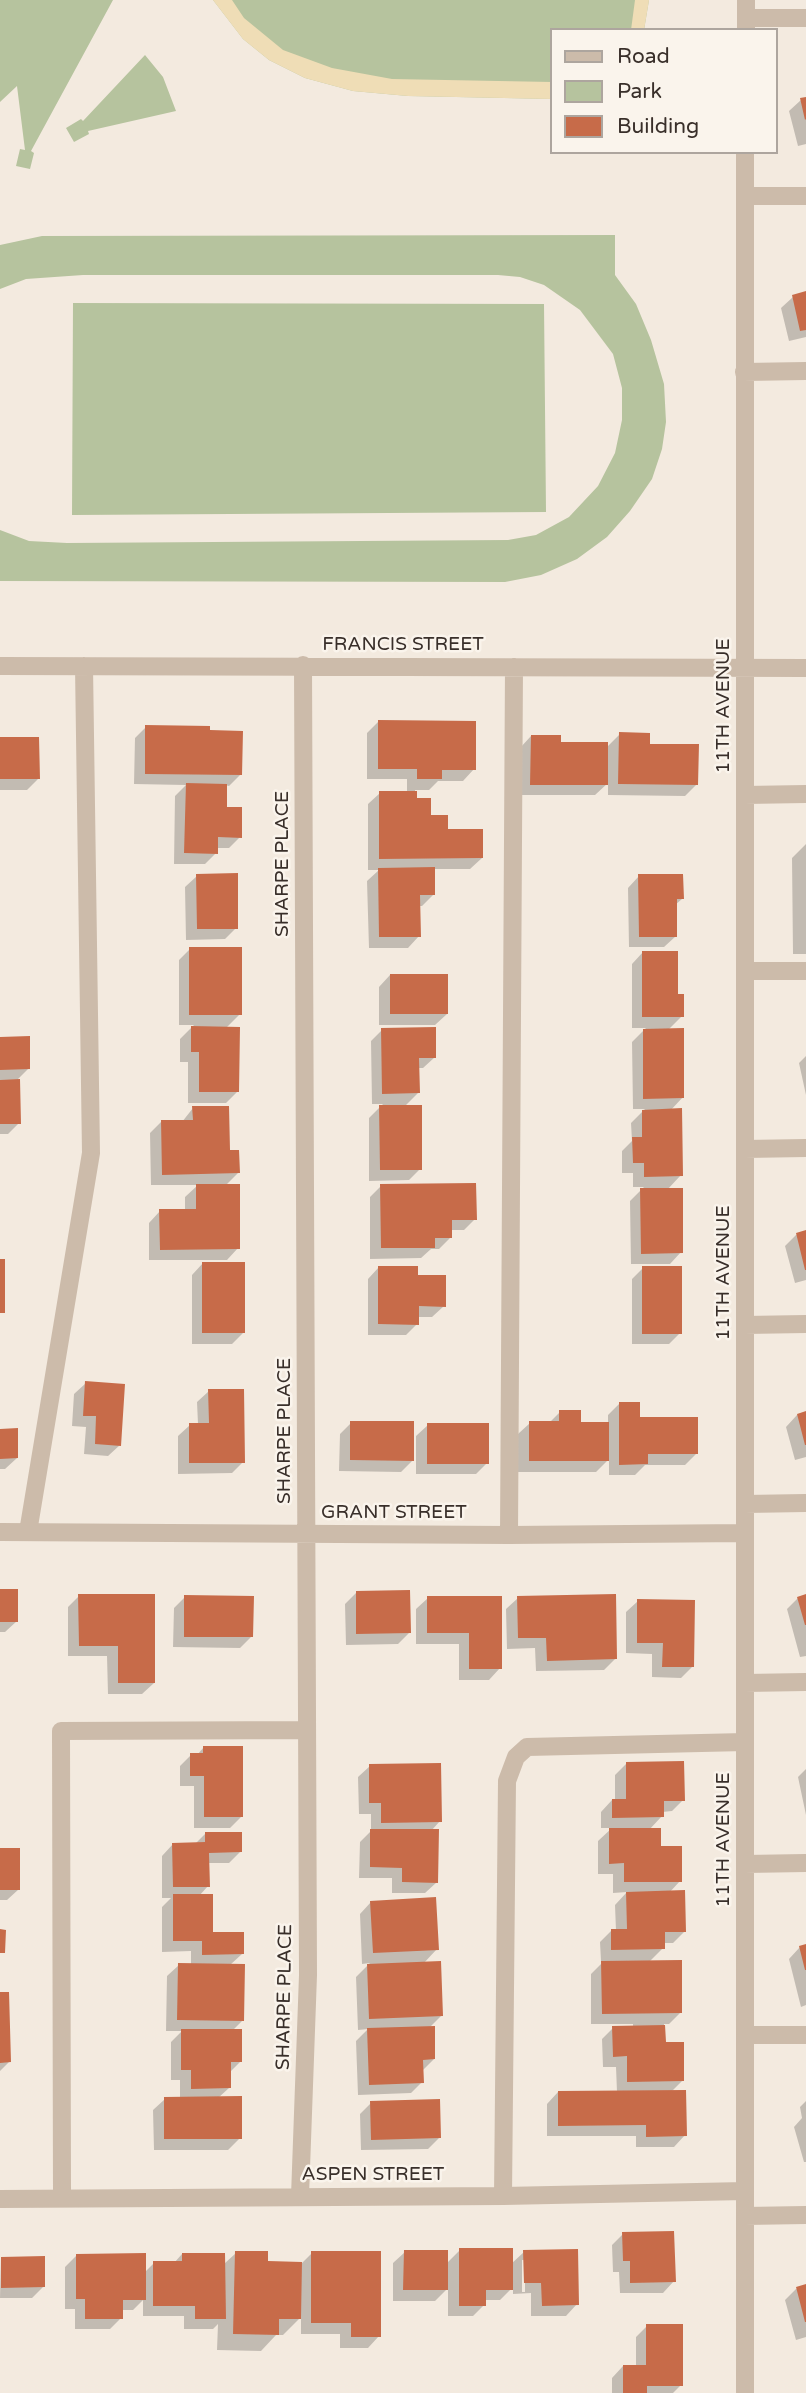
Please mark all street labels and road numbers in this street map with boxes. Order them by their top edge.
street label: FRANCIS STREET [322,634,484,656]
street label: 11TH AVENUE [713,638,735,774]
street label: SHARPE PLACE [272,791,294,937]
street label: 11TH AVENUE [713,1205,735,1341]
street label: SHARPE PLACE [274,1358,296,1504]
street label: GRANT STREET [321,1502,467,1524]
street label: 11TH AVENUE [713,1772,735,1908]
street label: SHARPE PLACE [272,1924,298,2070]
street label: ASPEN STREET [302,2164,444,2186]

